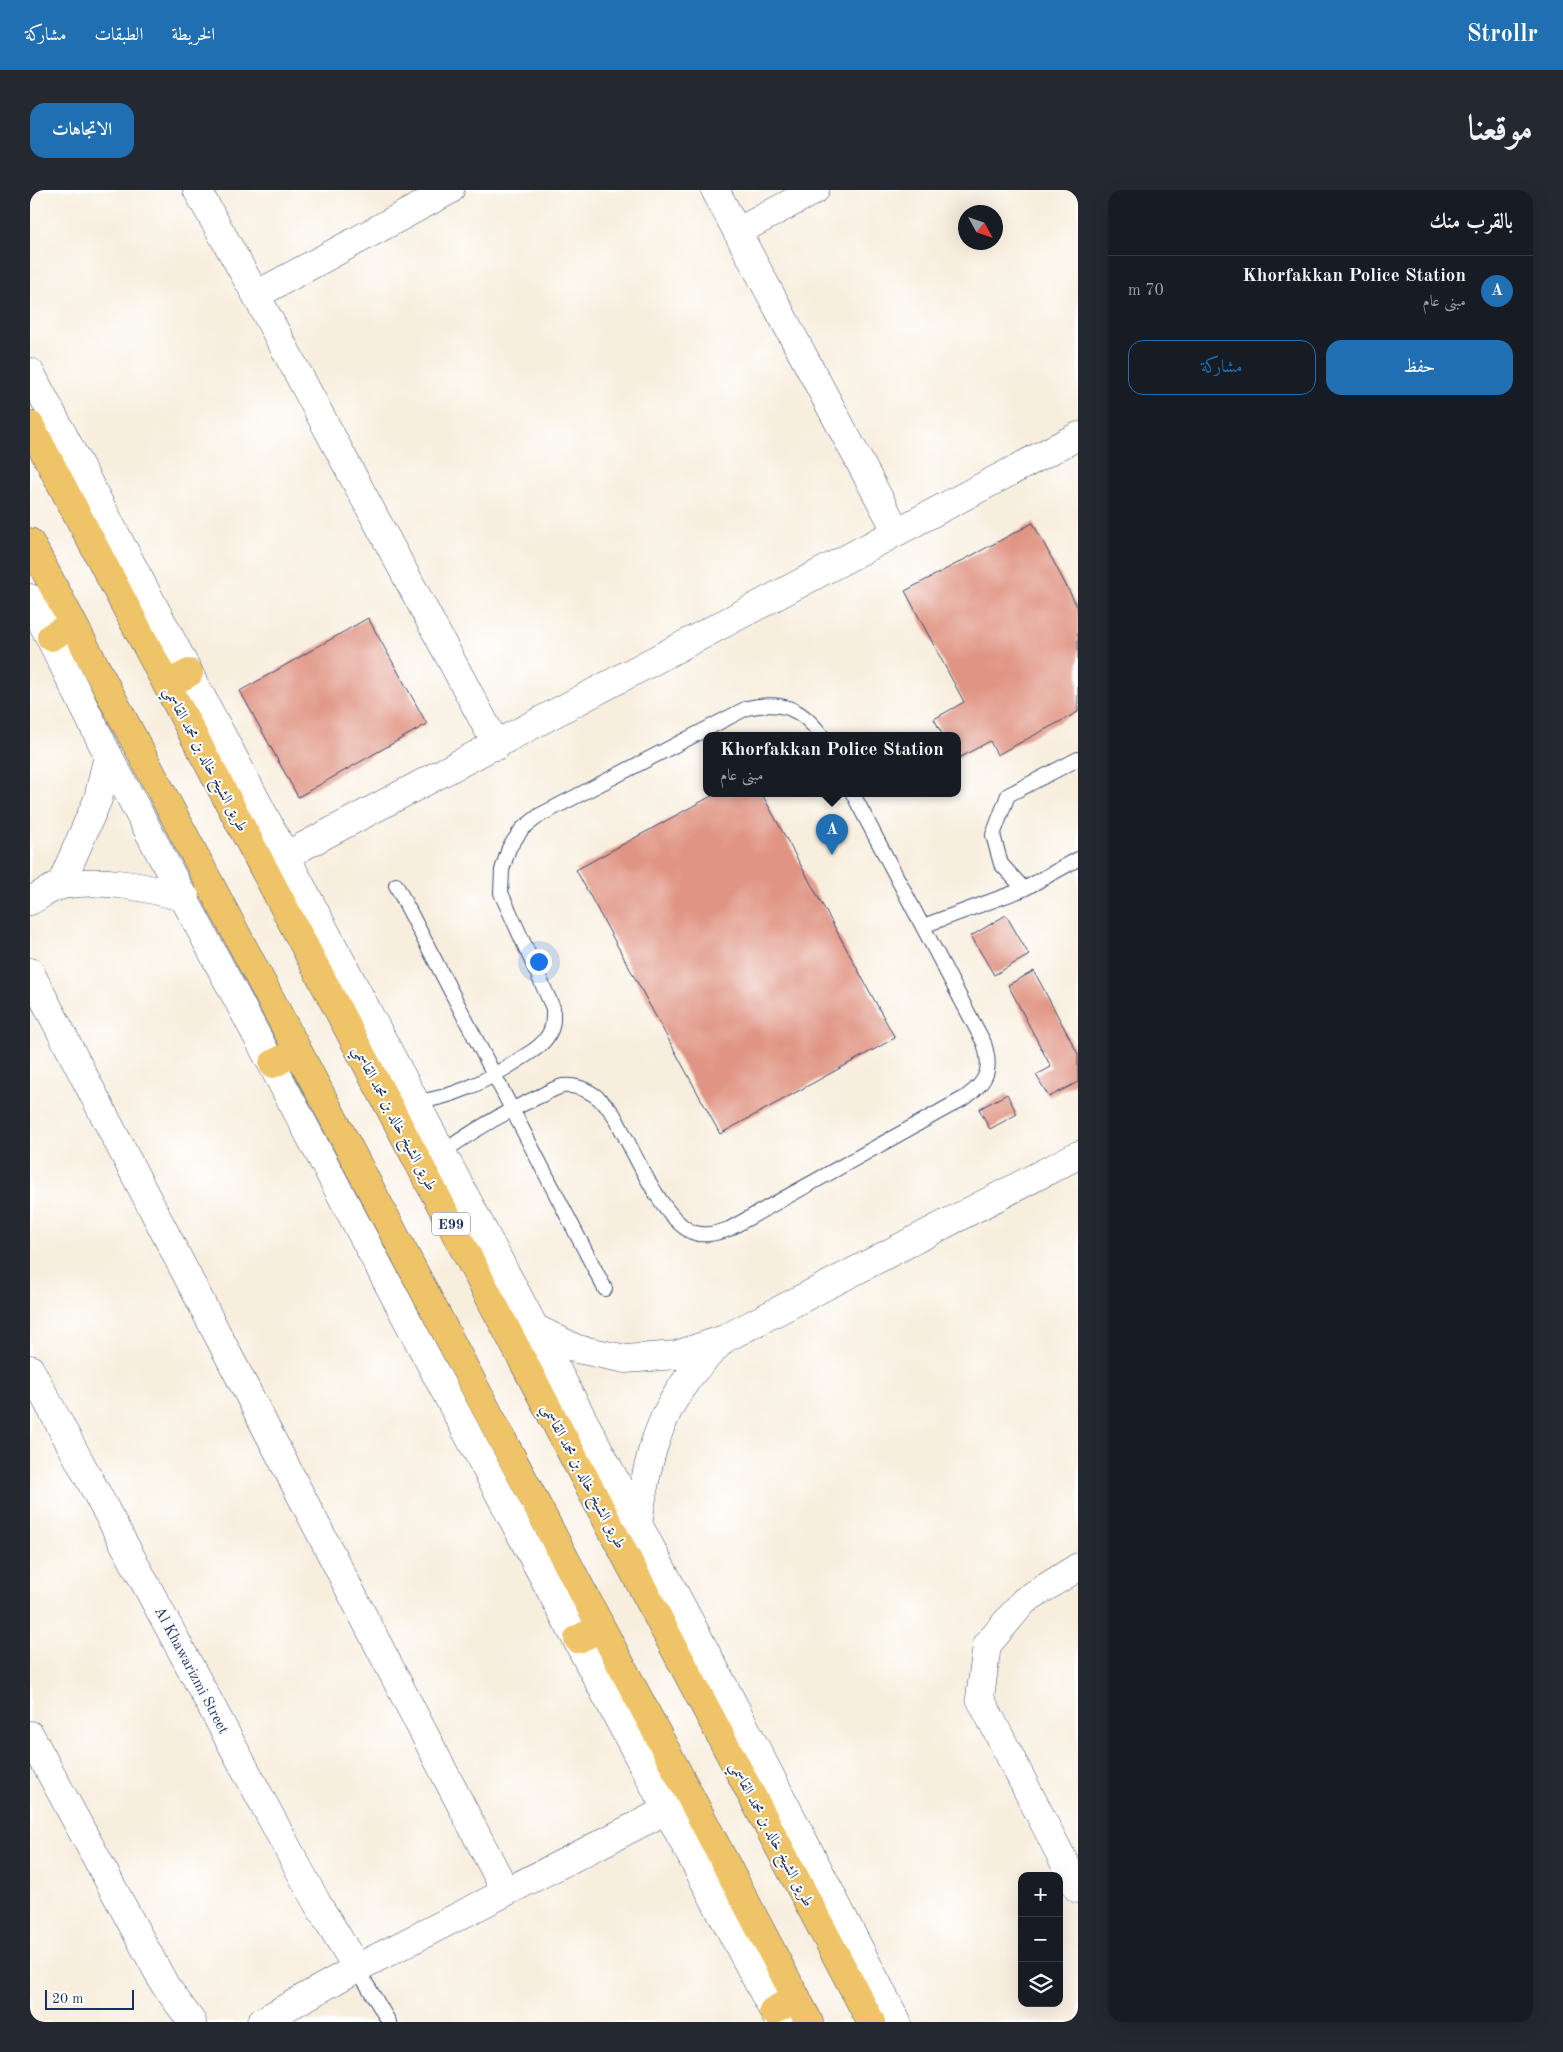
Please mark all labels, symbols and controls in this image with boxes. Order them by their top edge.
text: Strollr [1467,23,1538,47]
text: مشاركة [25,26,66,44]
text: الطبقات [94,26,143,44]
text: الخريطة [171,26,215,44]
button: الاتجاهات [30,103,134,158]
text: موقعنا [1468,112,1533,147]
north arrow [958,205,1003,250]
text: بالقرب منك [1430,212,1513,233]
text: Khorfakkan Police Station [1242,267,1466,286]
text: 70 m [1128,283,1164,299]
text: A [1491,283,1503,299]
text: مبنى عام [1423,294,1466,310]
button: مشاركة [1128,340,1316,395]
button: حفظ [1326,340,1513,395]
street label: طريق الشيخ خالد بن محمد القاسمي [156,685,249,837]
popup [703,732,961,797]
text: Khorfakkan Police Station [720,741,944,760]
text: مبنى عام [720,768,763,784]
pin: A [816,814,848,855]
your location [526,949,552,975]
street label: طريق الشيخ خالد بن محمد القاسمي [345,1044,438,1196]
road number: E99 [432,1212,470,1236]
street label: طريق الشيخ خالد بن محمد القاسمي [534,1402,627,1554]
street label: Al Khawarizmi Street [151,1605,231,1737]
street label: طريق الشيخ خالد بن محمد القاسمي [722,1760,815,1912]
map controls [1018,1872,1063,2007]
button: + [1018,1872,1063,1917]
button: − [1018,1917,1063,1962]
button: layers [1018,1962,1063,2007]
scale bar [45,1987,134,2010]
text: 20 m [52,1992,83,2006]

